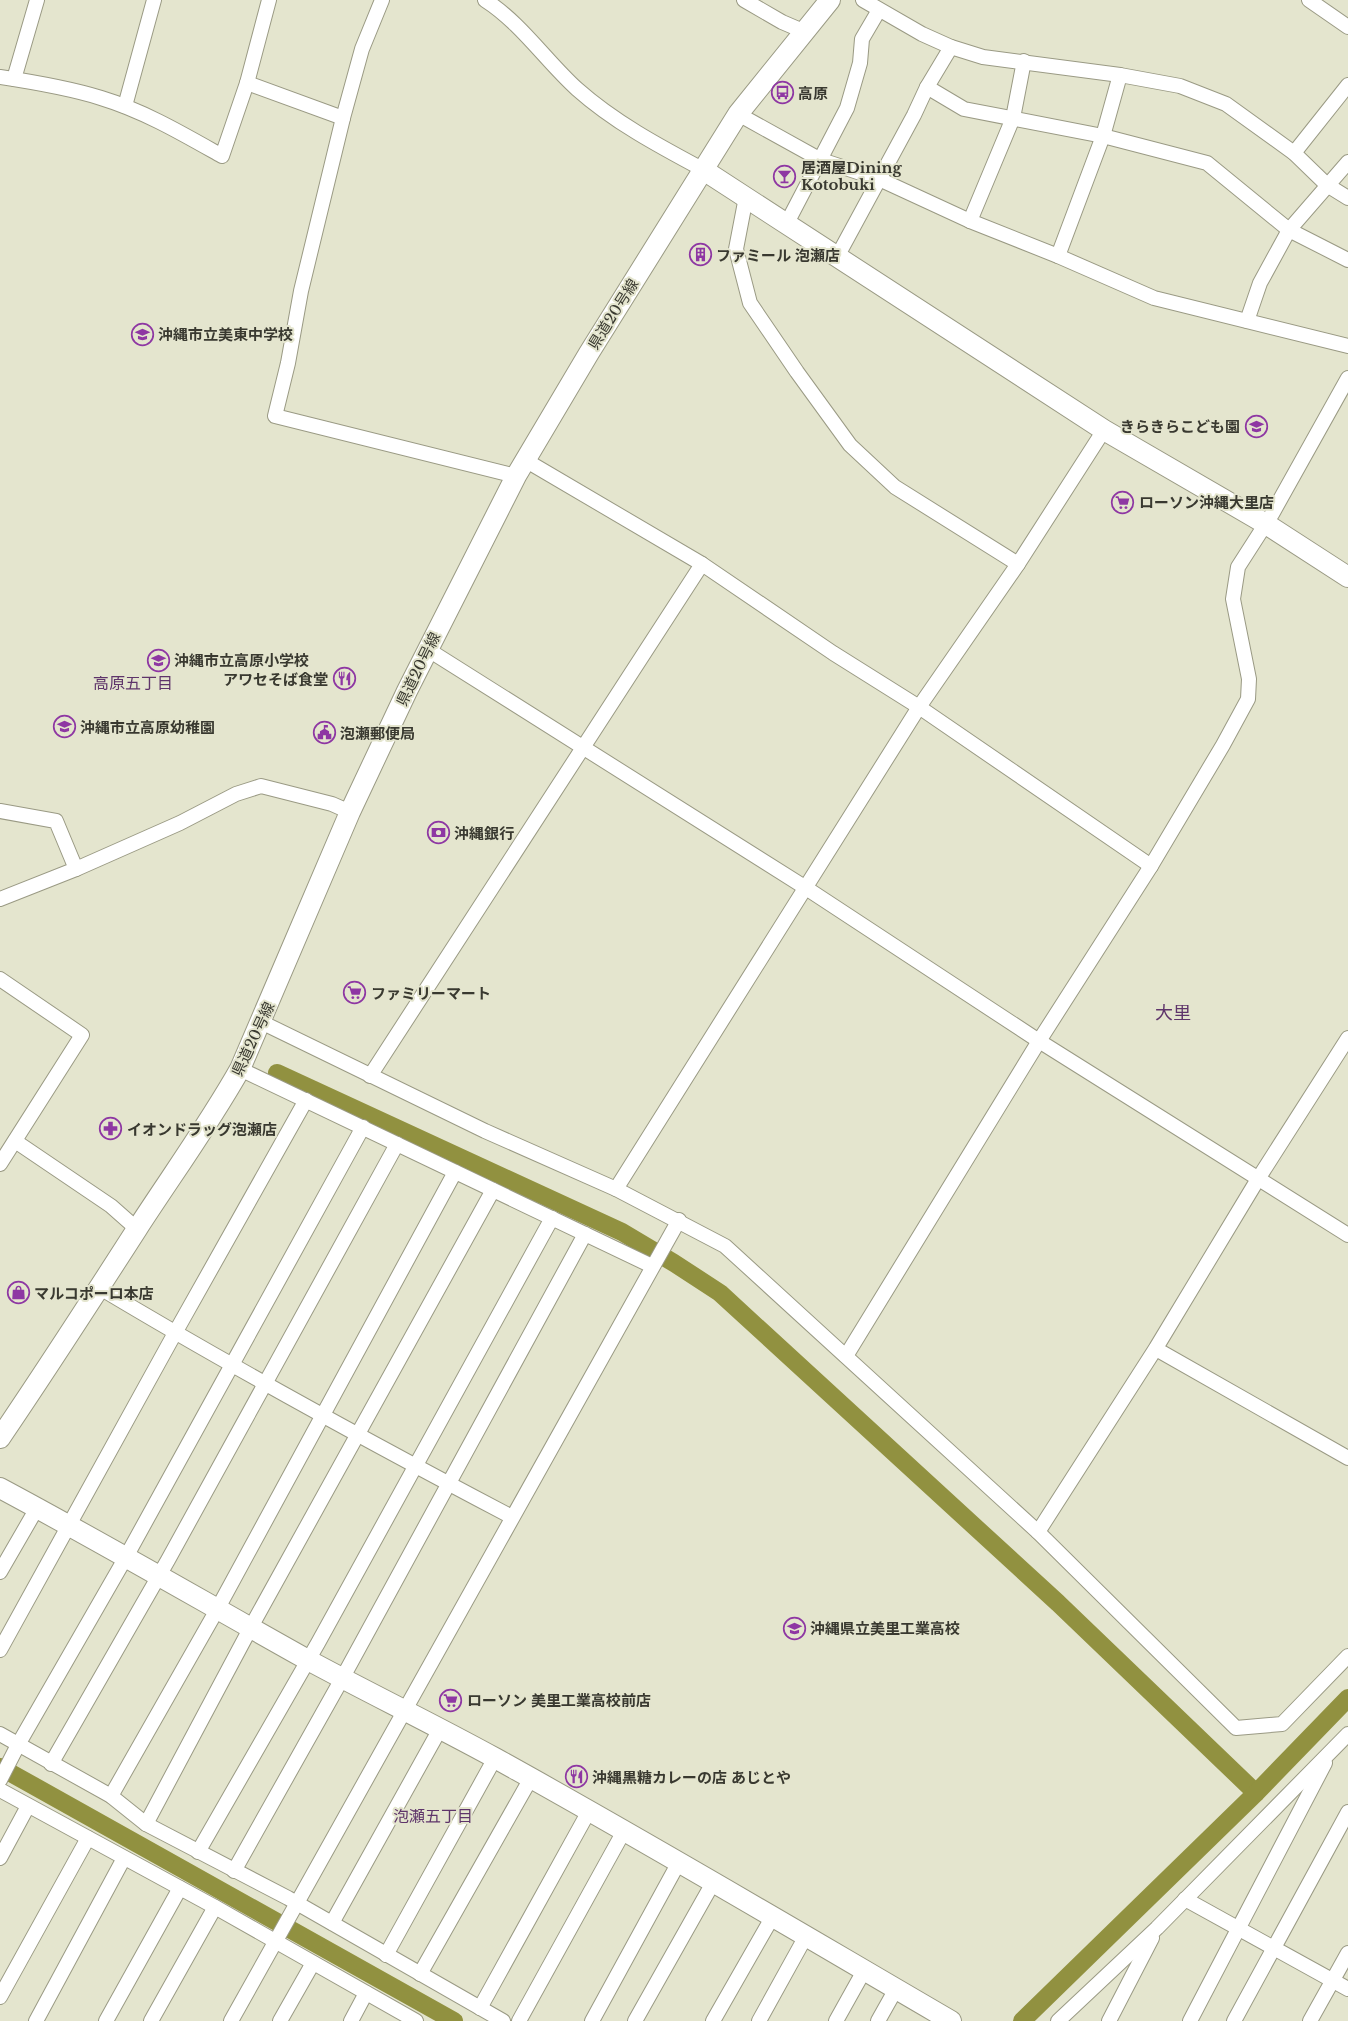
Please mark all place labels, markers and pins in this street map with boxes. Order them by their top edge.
bus stop icon: 高原 [770,81,794,105]
place label: 高原 [798,84,828,103]
place label: 居酒屋Dining Kotobuki [801,158,902,194]
bar icon: 居酒屋Dining Kotobuki [773,164,797,188]
building icon: ファミール 泡瀬店 [688,243,712,267]
place label: ファミール 泡瀬店 [716,246,840,265]
school or university icon: 沖縄市立美東中学校 [130,322,154,346]
place label: 沖縄市立美東中学校 [158,325,293,344]
school or university icon: きらきらこども園 [1244,414,1268,438]
place label: きらきらこども園 [1120,417,1240,436]
supermarket icon: ローソン沖縄大里店 [1111,490,1135,514]
place label: ローソン沖縄大里店 [1139,493,1274,512]
school or university icon: 沖縄市立高原小学校 [146,648,170,672]
place label: 沖縄市立高原小学校 [174,651,309,670]
restaurant icon: アワセそば食堂 [332,667,356,691]
place label: アワセそば食堂 [223,670,328,689]
school or university icon: 沖縄市立高原幼稚園 [52,715,76,739]
place label: 沖縄市立高原幼稚園 [80,718,215,737]
public building icon: 泡瀬郵便局 [312,721,336,745]
place label: 泡瀬郵便局 [340,724,415,743]
bank icon: 沖縄銀行 [426,821,450,845]
place label: 沖縄銀行 [454,824,514,843]
supermarket icon: ファミリーマート [343,981,367,1005]
place label: ファミリーマート [371,984,491,1003]
pharmacy icon: イオンドラッグ泡瀬店 [99,1117,123,1141]
place label: イオンドラッグ泡瀬店 [127,1120,277,1139]
shop icon: マルコポーロ本店 [6,1281,30,1305]
place label: マルコポーロ本店 [34,1284,154,1303]
school or university icon: 沖縄県立美里工業高校 [782,1616,806,1640]
place label: 沖縄県立美里工業高校 [810,1619,960,1638]
supermarket icon: ローソン 美里工業高校前店 [439,1688,463,1712]
place label: ローソン 美里工業高校前店 [467,1691,651,1710]
restaurant icon: 沖縄黒糖カレーの店 あじとや [564,1765,588,1789]
place label: 沖縄黒糖カレーの店 あじとや [592,1768,791,1787]

